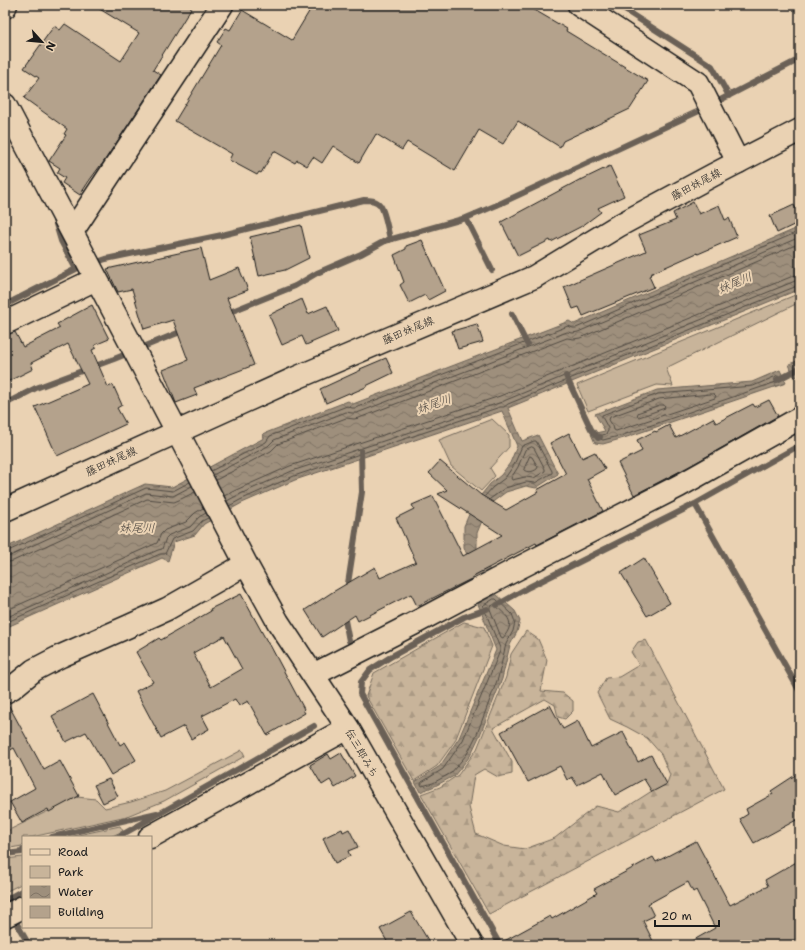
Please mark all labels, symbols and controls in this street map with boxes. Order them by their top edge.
north arrow [22,22,62,62]
text: N [42,39,59,54]
street label: 藤田妹尾線 [668,165,724,204]
water label: 妹尾川 [715,269,755,297]
street label: 藤田妹尾線 [380,313,436,348]
water label: 妹尾川 [414,391,454,417]
street label: 藤田妹尾線 [83,443,139,480]
water label: 妹尾川 [119,520,155,536]
street label: 伝三郎みち [341,726,382,781]
legend [22,836,152,928]
text: Road [58,844,89,860]
text: Park [58,864,84,880]
text: Water [58,884,94,900]
scale bar [655,902,719,928]
text: Building [58,904,104,920]
text: 20 m [661,908,692,924]

